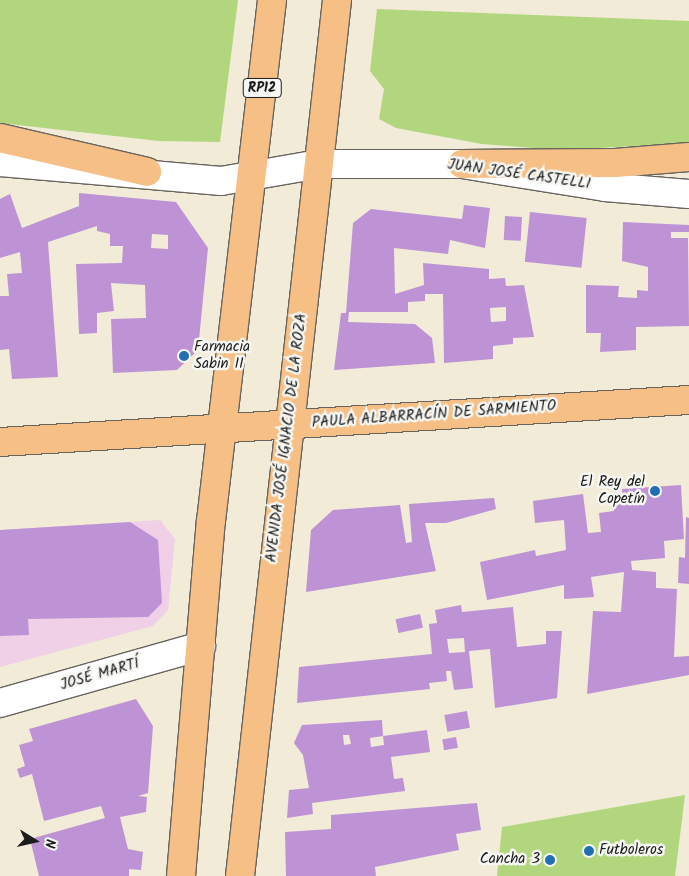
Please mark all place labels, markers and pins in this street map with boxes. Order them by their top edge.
place label: Farmacia Sabin II [194,338,250,373]
marker: Farmacia Sabin II [178,350,190,362]
place label: El Rey del Copetín [580,473,645,508]
marker: El Rey del Copetín [649,485,661,497]
place label: Futboleros [599,842,663,860]
marker: Futboleros [583,845,595,857]
place label: Cancha 3 [480,851,540,869]
marker: Cancha 3 [544,854,556,866]

